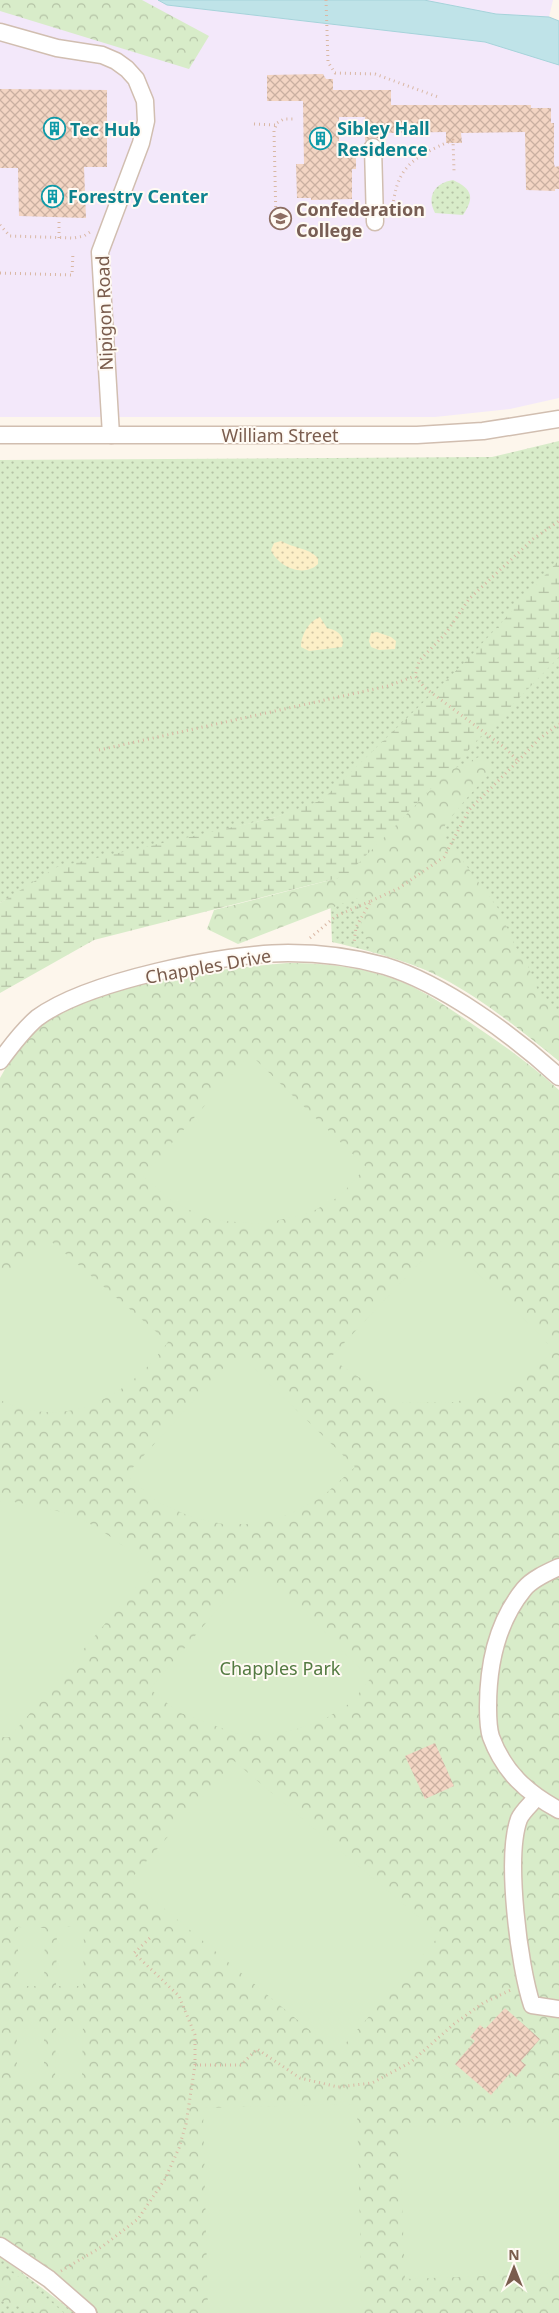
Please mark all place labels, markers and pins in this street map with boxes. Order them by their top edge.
place label: Sibley Hall Residence [337,116,430,161]
building icon: Tec Hub [42,117,66,141]
place label: Tec Hub [70,117,141,141]
building icon: Sibley Hall Residence [309,126,333,150]
building icon: Forestry Center [40,184,64,208]
place label: Forestry Center [68,184,208,208]
place label: Confederation College [296,197,425,242]
school or university icon: Confederation College [268,207,292,231]

